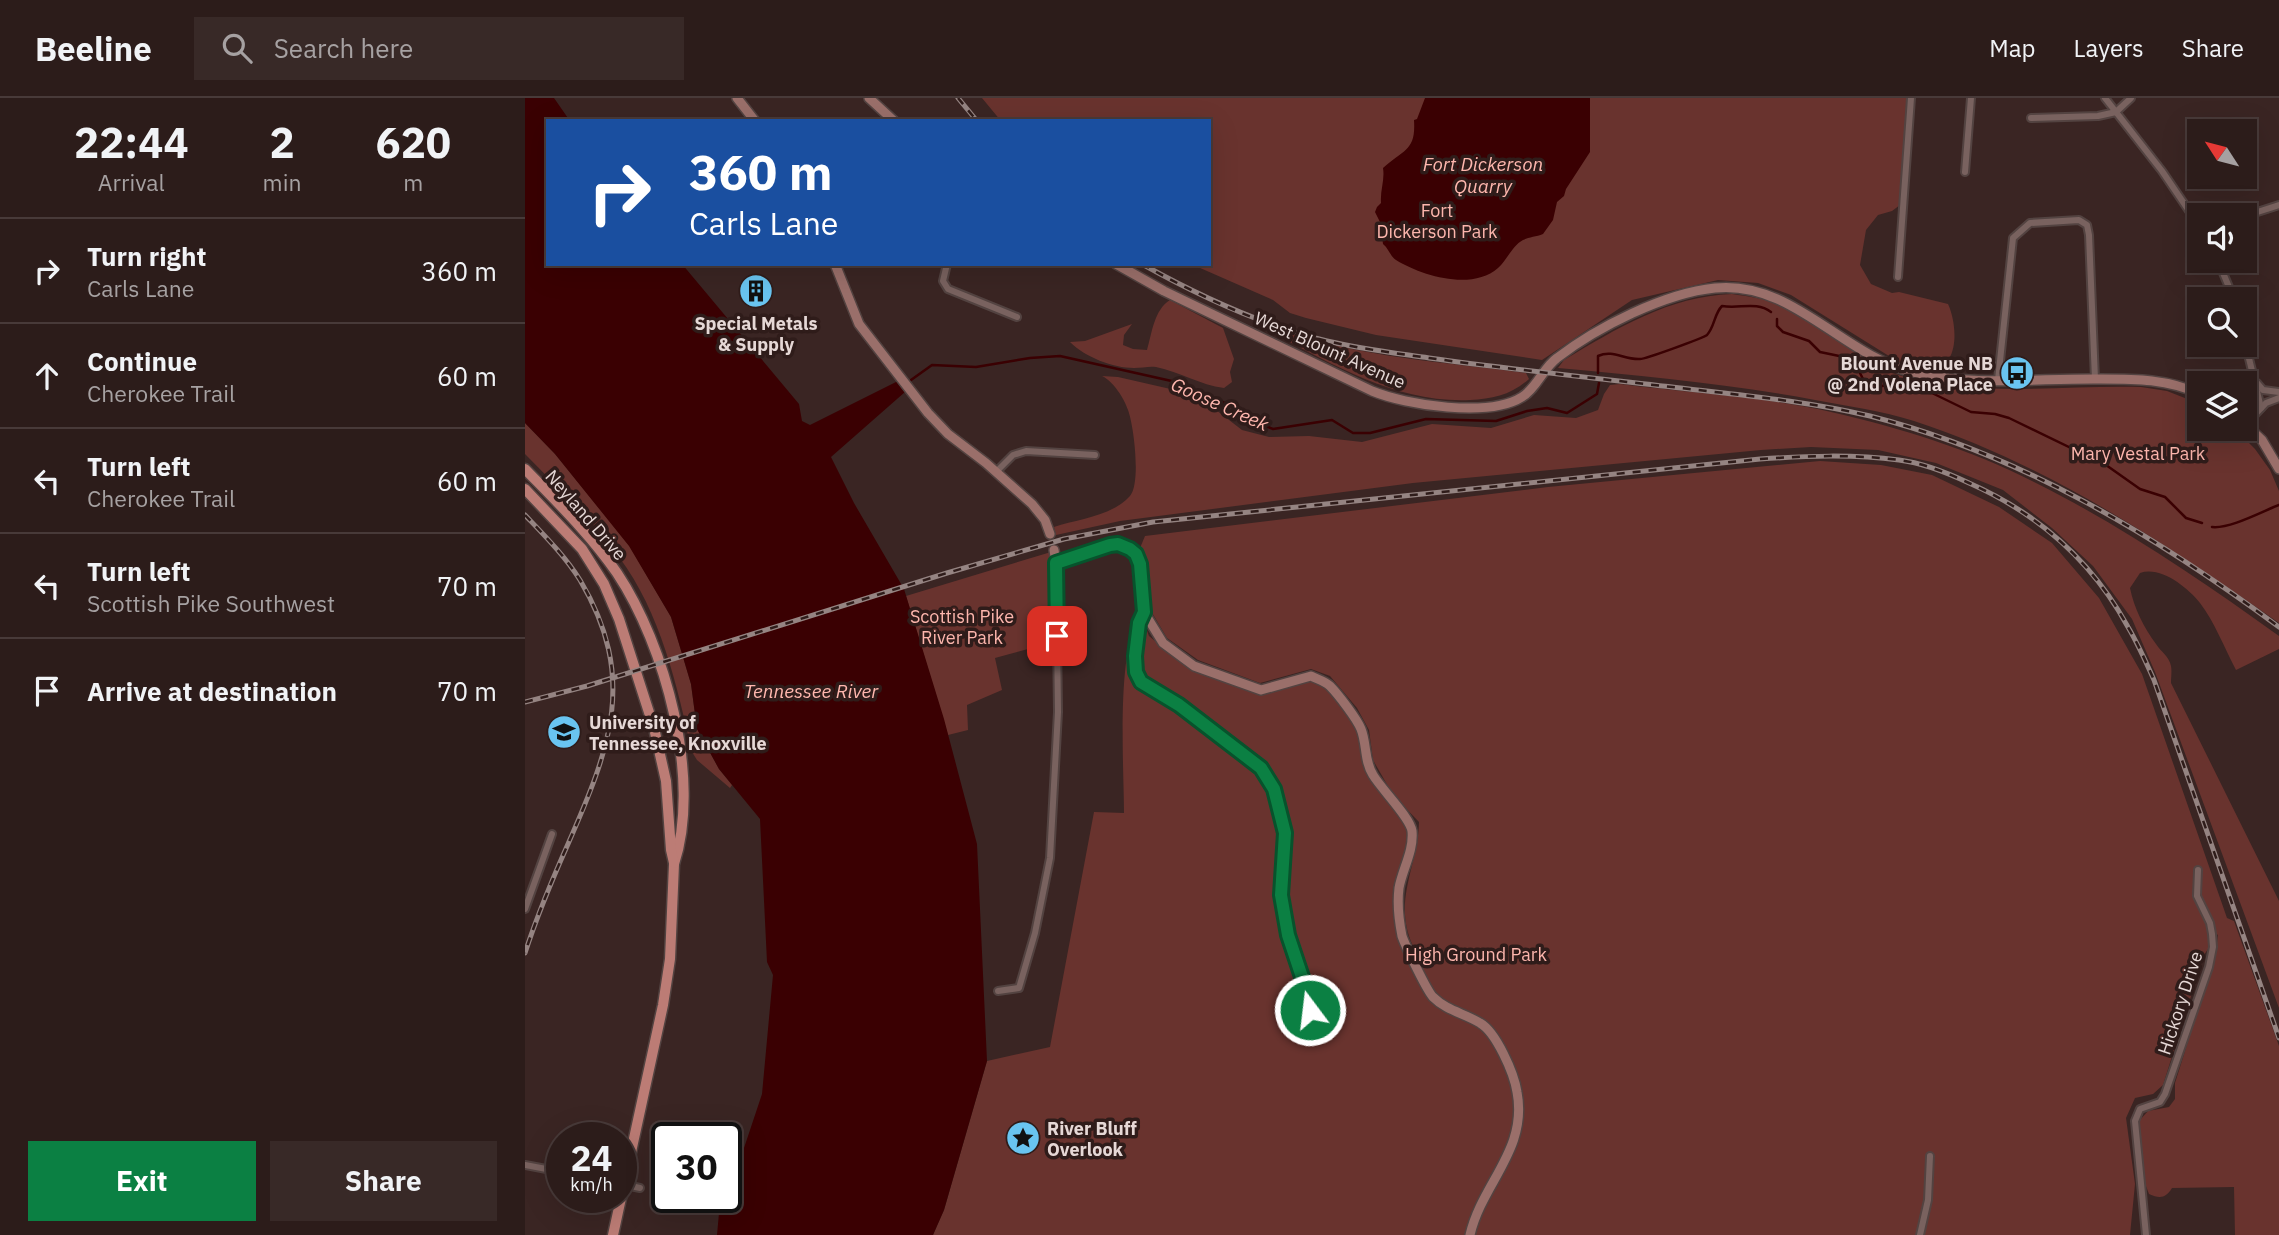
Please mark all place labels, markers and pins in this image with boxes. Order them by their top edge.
building icon: Special Metals & Supply [737,272,775,310]
place label: Special Metals & Supply [694,312,818,356]
place label: Blount Avenue NB @ 2nd Volena Place [1827,352,1993,396]
bus stop icon: Blount Avenue NB @ 2nd Volena Place [1998,354,2036,392]
pin [1027,606,1087,666]
place label: University of Tennessee, Knoxville [589,711,767,755]
school or university icon: University of Tennessee, Knoxville [545,713,583,751]
place label: River Bluff Overlook [1047,1117,1137,1161]
place icon: River Bluff Overlook [1004,1119,1042,1157]

